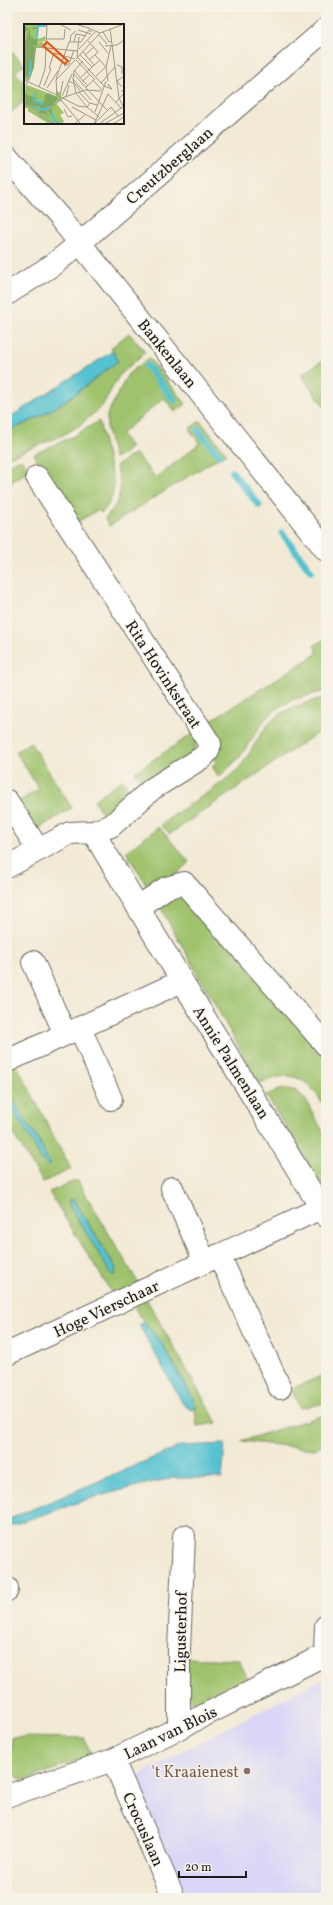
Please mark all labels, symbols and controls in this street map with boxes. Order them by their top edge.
inset map [24,24,124,124]
street label: Creutzberglaan [122,122,219,211]
street label: Bankenlaan [132,315,201,394]
street label: Rita Hovinkstraat [119,617,206,734]
street label: Annie Palmenlaan [187,1002,274,1124]
street label: Hoge Vierschaar [50,1276,163,1344]
street label: Ligusterhof [170,1590,194,1673]
street label: Laan van Blois [121,1702,221,1766]
place label: 't Kraaienest [152,1762,239,1784]
marker: 't Kraaienest [242,1766,252,1776]
street label: Crocuslaan [116,1789,168,1870]
scale bar [179,1853,246,1879]
text: 20 m [185,1860,212,1876]

